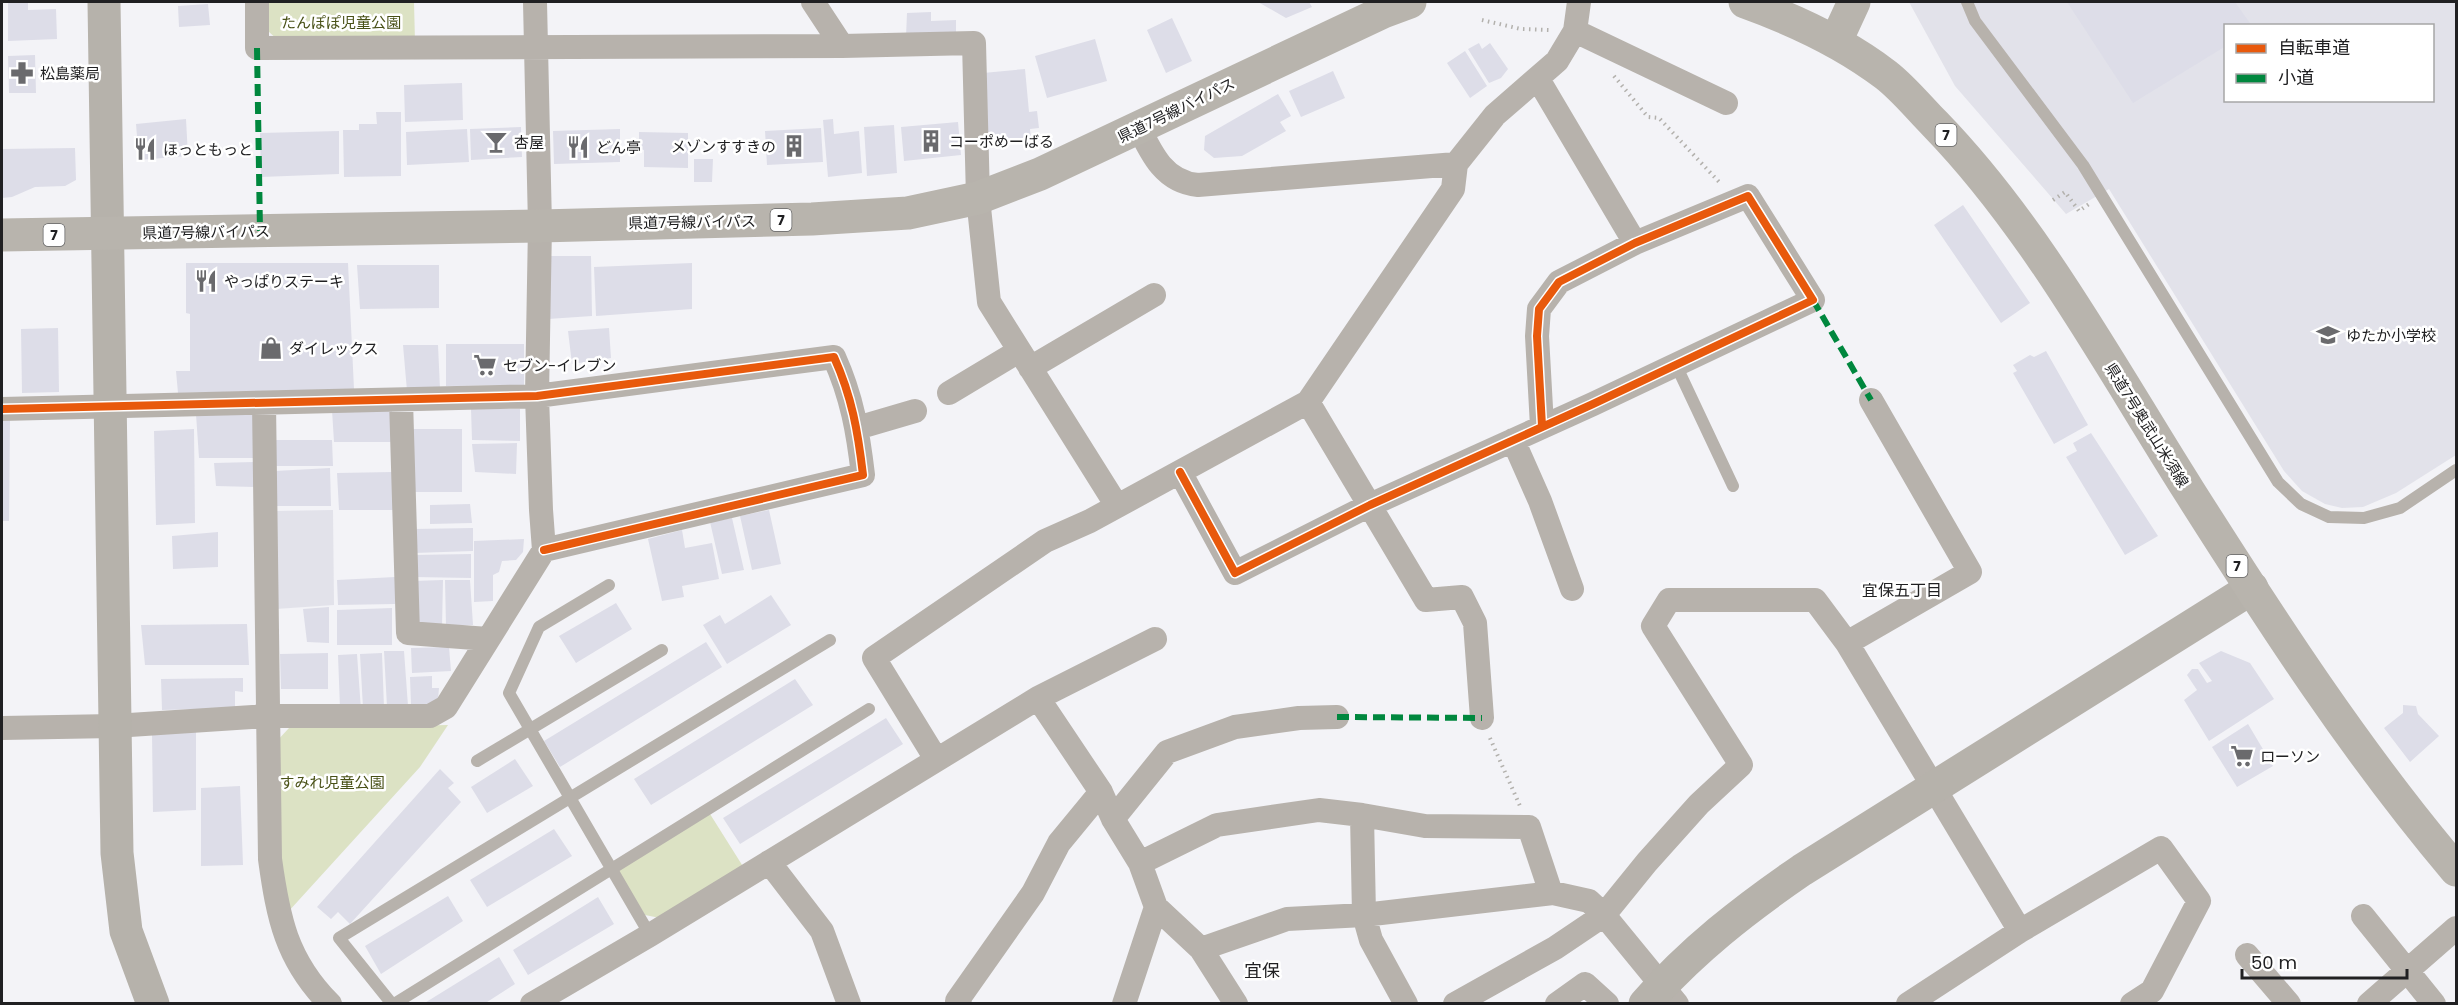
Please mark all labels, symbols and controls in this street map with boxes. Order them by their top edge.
park label: たんぽぽ児童公園 [281,12,401,33]
legend [2224,24,2434,102]
text: 自転車道 [2278,35,2350,60]
pharmacy icon: 松島薬局 [9,60,35,86]
place label: 松島薬局 [40,63,100,84]
text: 小道 [2278,65,2314,90]
street label: 県道7号線バイパス [1114,73,1238,147]
road number: 7 [1936,124,1956,146]
building icon: コーポめーばる [918,128,944,154]
bar icon: 杏屋 [483,129,509,155]
place label: コーポめーばる [949,131,1054,152]
place label: 杏屋 [514,132,544,153]
building icon: メゾンすすきの [781,133,807,159]
restaurant icon: どん亭 [565,134,591,160]
restaurant icon: ほっともっと [132,136,158,162]
place label: メゾンすすきの [671,136,776,157]
place label: どん亭 [596,137,641,158]
place label: ほっともっと [163,139,253,160]
road number: 7 [770,209,792,231]
street label: 県道7号線バイパス [628,210,756,234]
street label: 県道7号線バイパス [142,220,270,244]
road number: 7 [44,224,64,246]
restaurant icon: やっぱりステーキ [193,268,219,294]
place label: やっぱりステーキ [224,271,344,292]
school or university icon: ゆたか小学校 [2315,322,2341,348]
place label: ゆたか小学校 [2346,325,2436,346]
shop icon: ダイレックス [258,335,284,361]
place label: ダイレックス [289,338,379,359]
supermarket icon: セブン-イレブン [472,352,498,378]
place label: セブン-イレブン [503,355,616,376]
street label: 県道7号奥武山米須線 [2100,359,2194,491]
road number: 7 [2226,555,2248,577]
district label: 宜保五丁目 [1862,579,1942,602]
supermarket icon: ローソン [2229,743,2255,769]
place label: ローソン [2260,746,2320,767]
park label: すみれ児童公園 [279,772,385,793]
scale bar [2242,942,2407,980]
text: 50 m [2251,950,2297,975]
district label: 宜保 [1244,958,1280,983]

